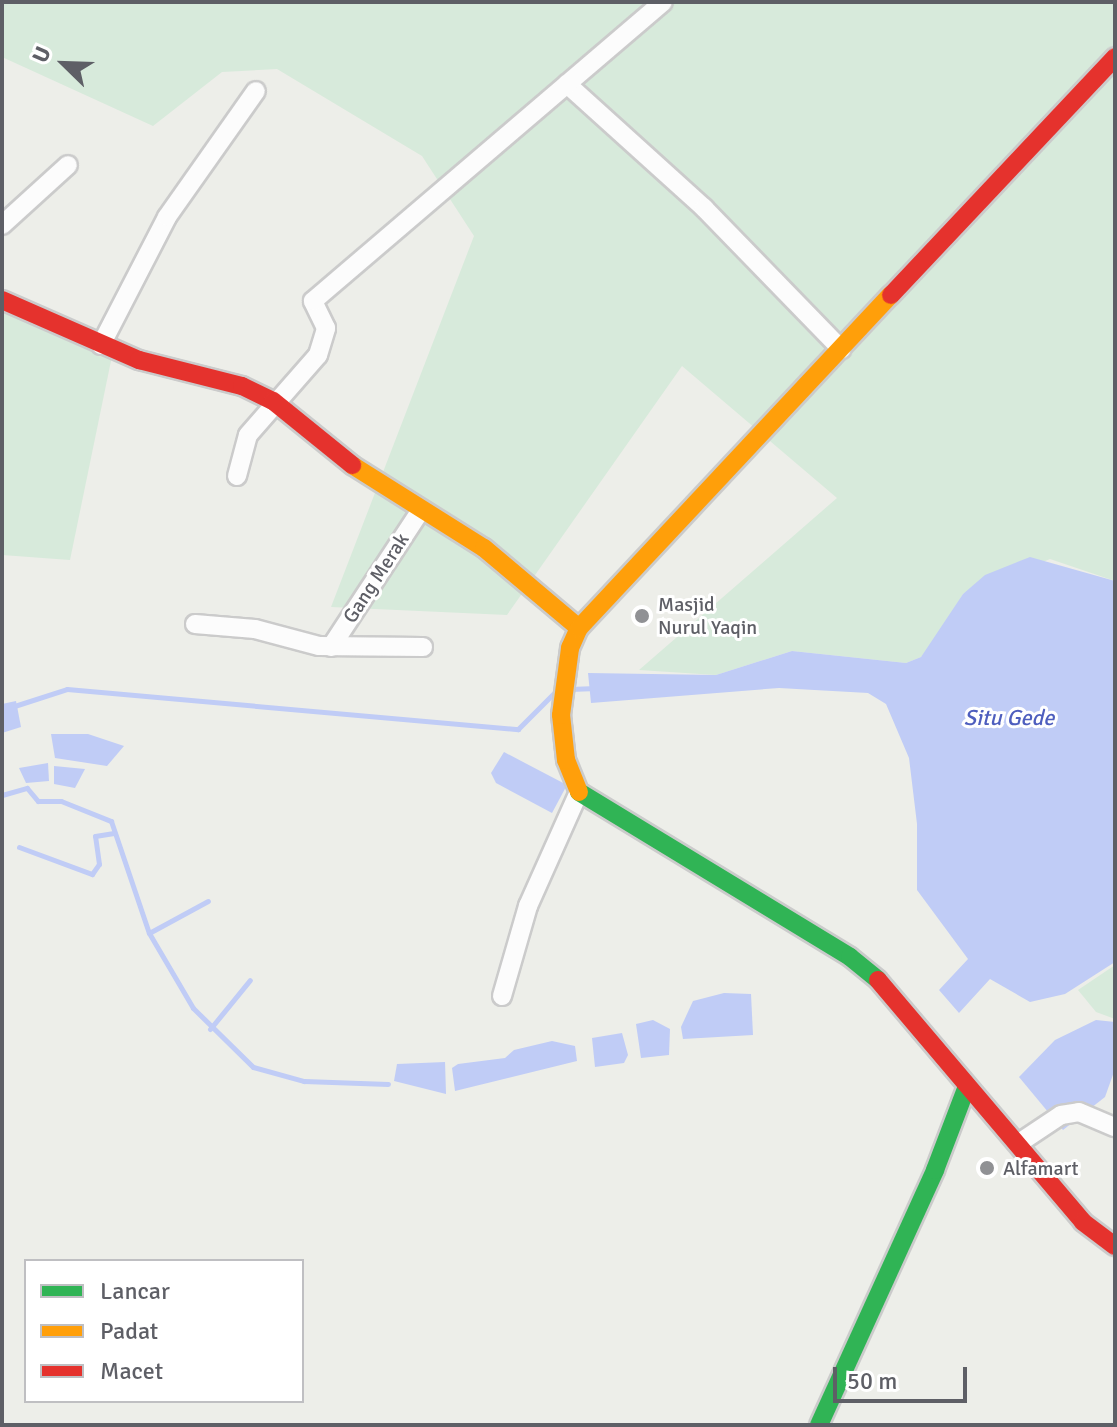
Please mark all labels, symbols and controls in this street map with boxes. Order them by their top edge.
north arrow [24,24,104,104]
text: U [26,42,57,67]
street label: Gang Merak [338,529,414,627]
place label: Masjid Nurul Yaqin [658,592,757,639]
marker: Masjid Nurul Yaqin [633,607,651,625]
water label: Situ Gede [964,705,1054,731]
place label: Alfamart [1003,1156,1078,1180]
marker: Alfamart [978,1159,996,1177]
legend [24,1259,304,1403]
text: Lancar [100,1276,170,1306]
text: Padat [100,1316,158,1346]
scale bar [837,1351,971,1401]
text: Macet [100,1356,163,1386]
text: 50 m [847,1366,897,1396]

